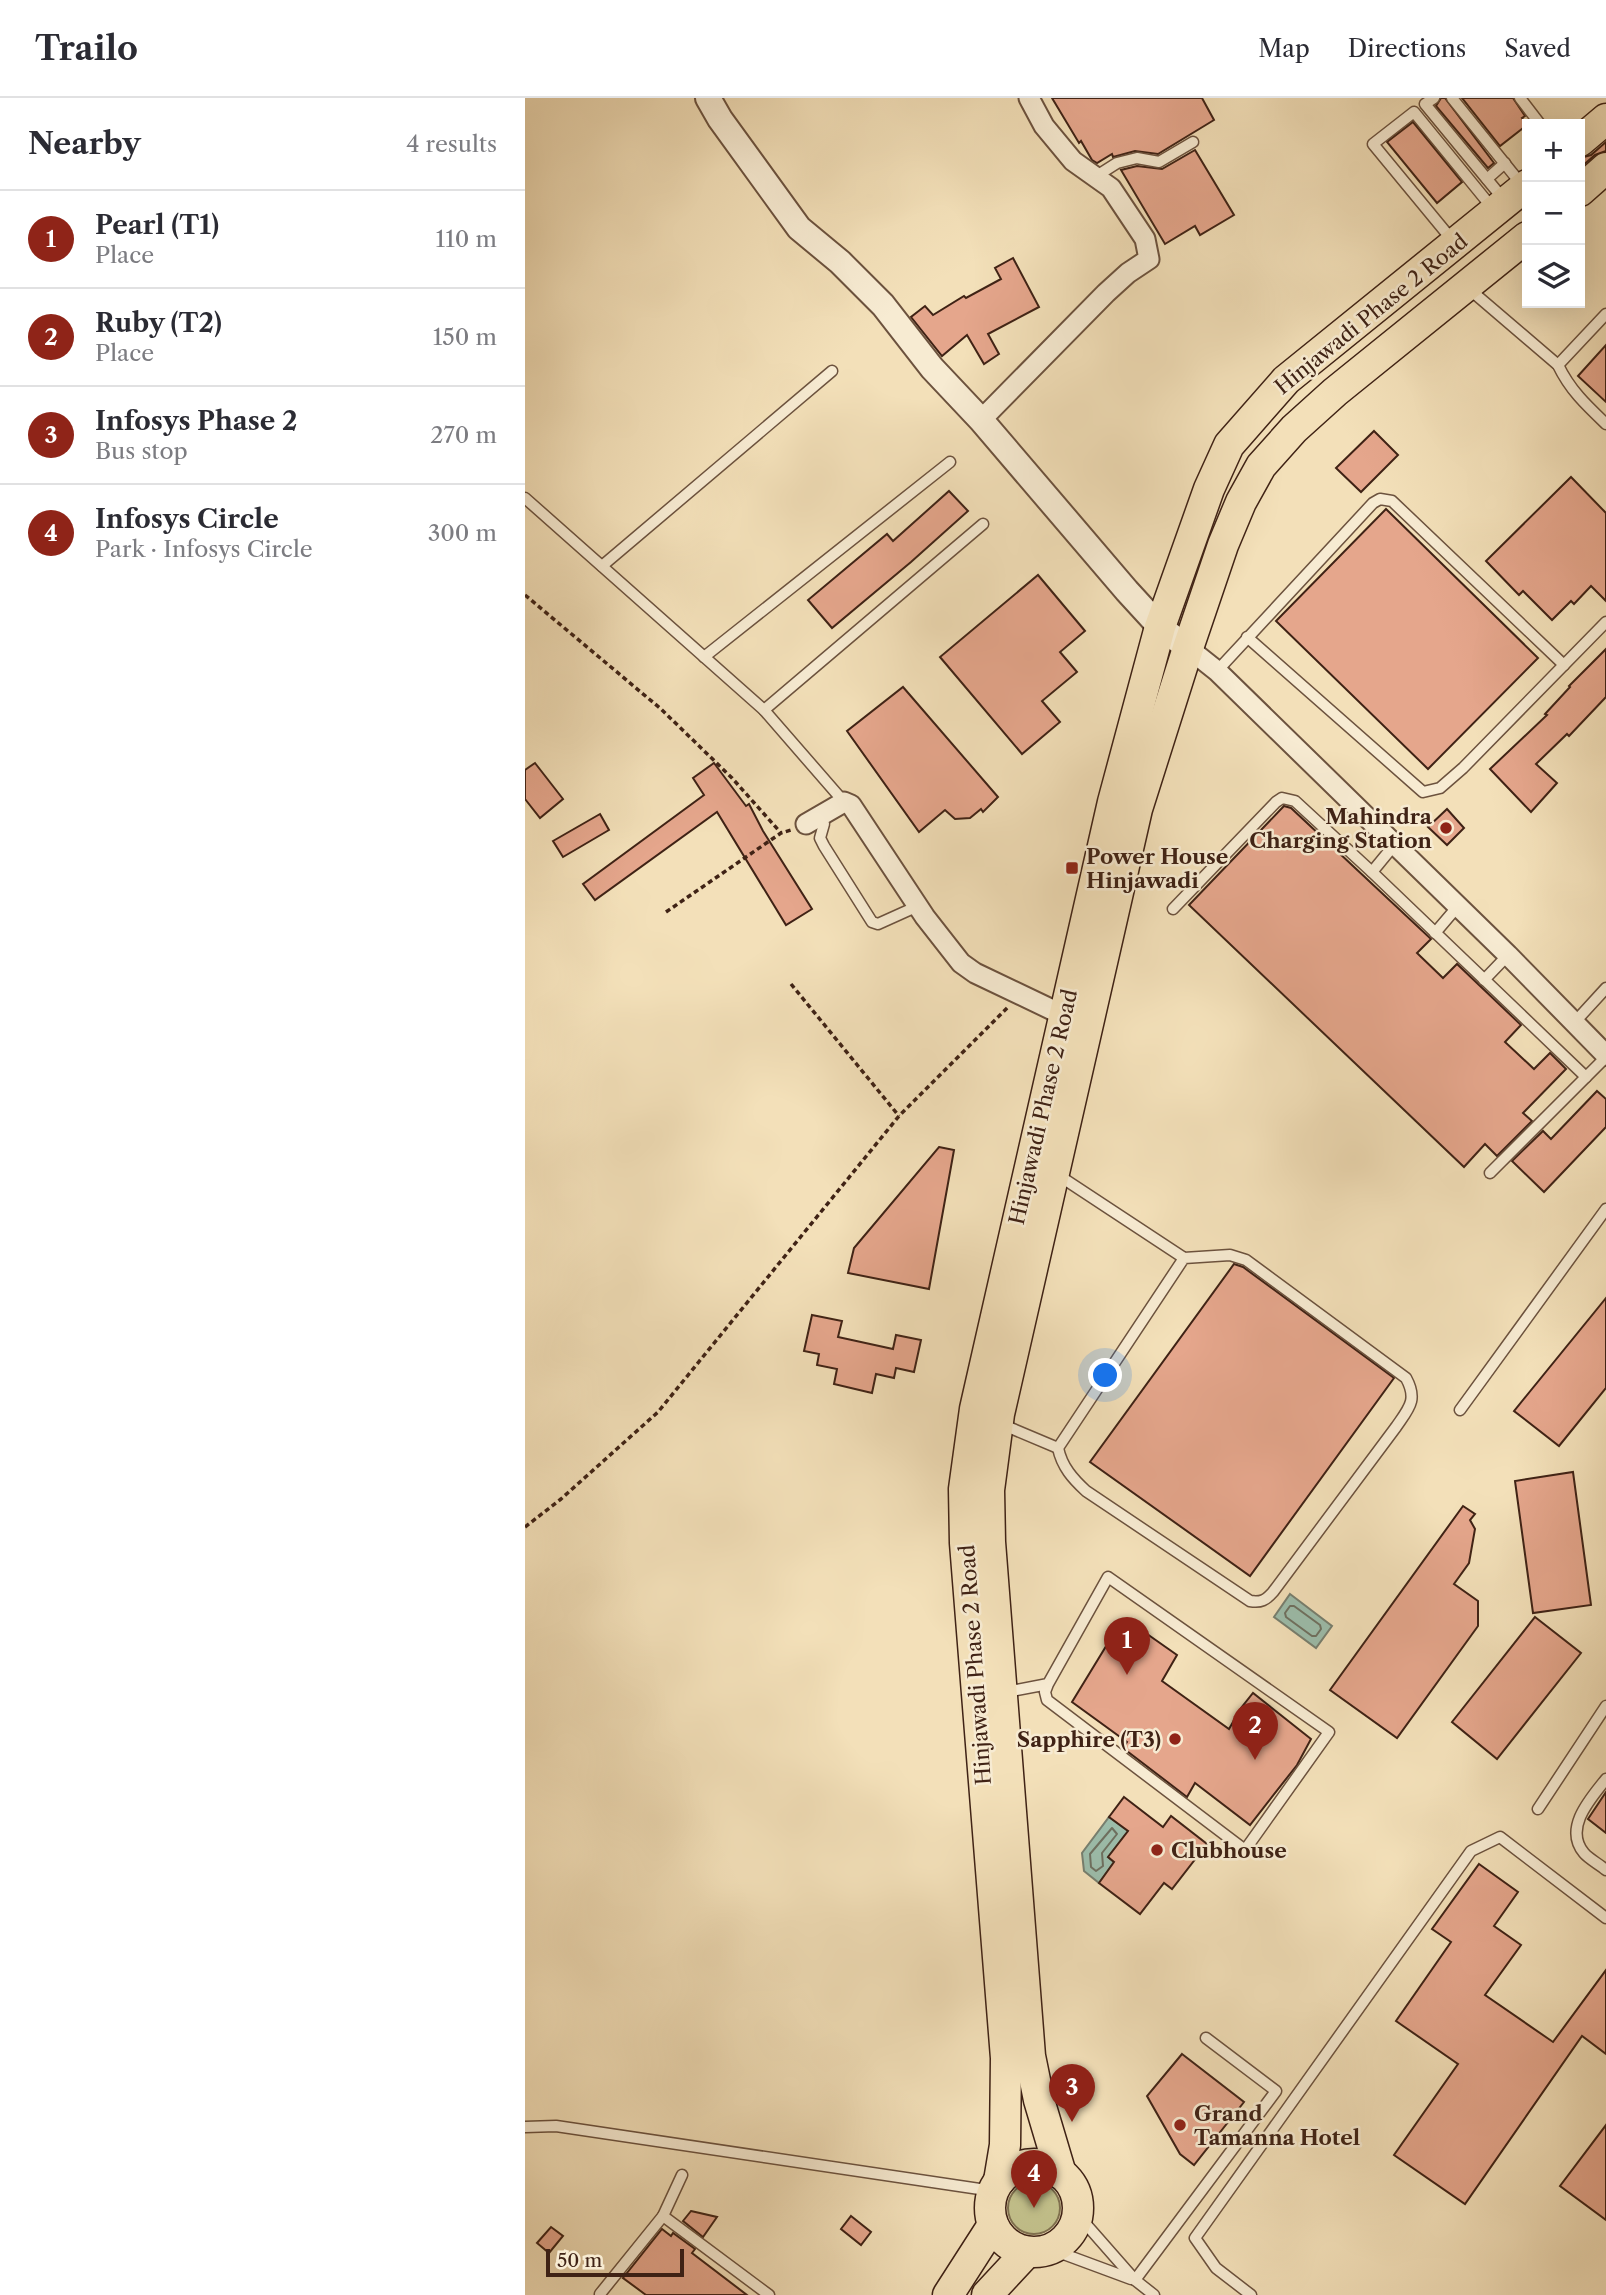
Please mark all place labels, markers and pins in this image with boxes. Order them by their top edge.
place label: Mahindra Charging Station [1249,804,1433,853]
marker: Mahindra Charging Station [1438,820,1454,836]
place label: Power House Hinjawadi [1086,844,1228,893]
marker: Power House Hinjawadi [1064,860,1080,876]
pin: 1 [1104,1617,1150,1675]
pin: 2 [1232,1702,1278,1760]
place label: Sapphire (T3) [1017,1727,1161,1752]
marker: Sapphire (T3) [1167,1731,1183,1747]
place label: Clubhouse [1171,1838,1287,1863]
marker: Clubhouse [1149,1842,1165,1858]
pin: 3 [1049,2064,1095,2122]
place label: Grand Tamanna Hotel [1194,2101,1360,2150]
marker: Grand Tamanna Hotel [1172,2117,1188,2133]
pin: 4 [1011,2150,1057,2208]

